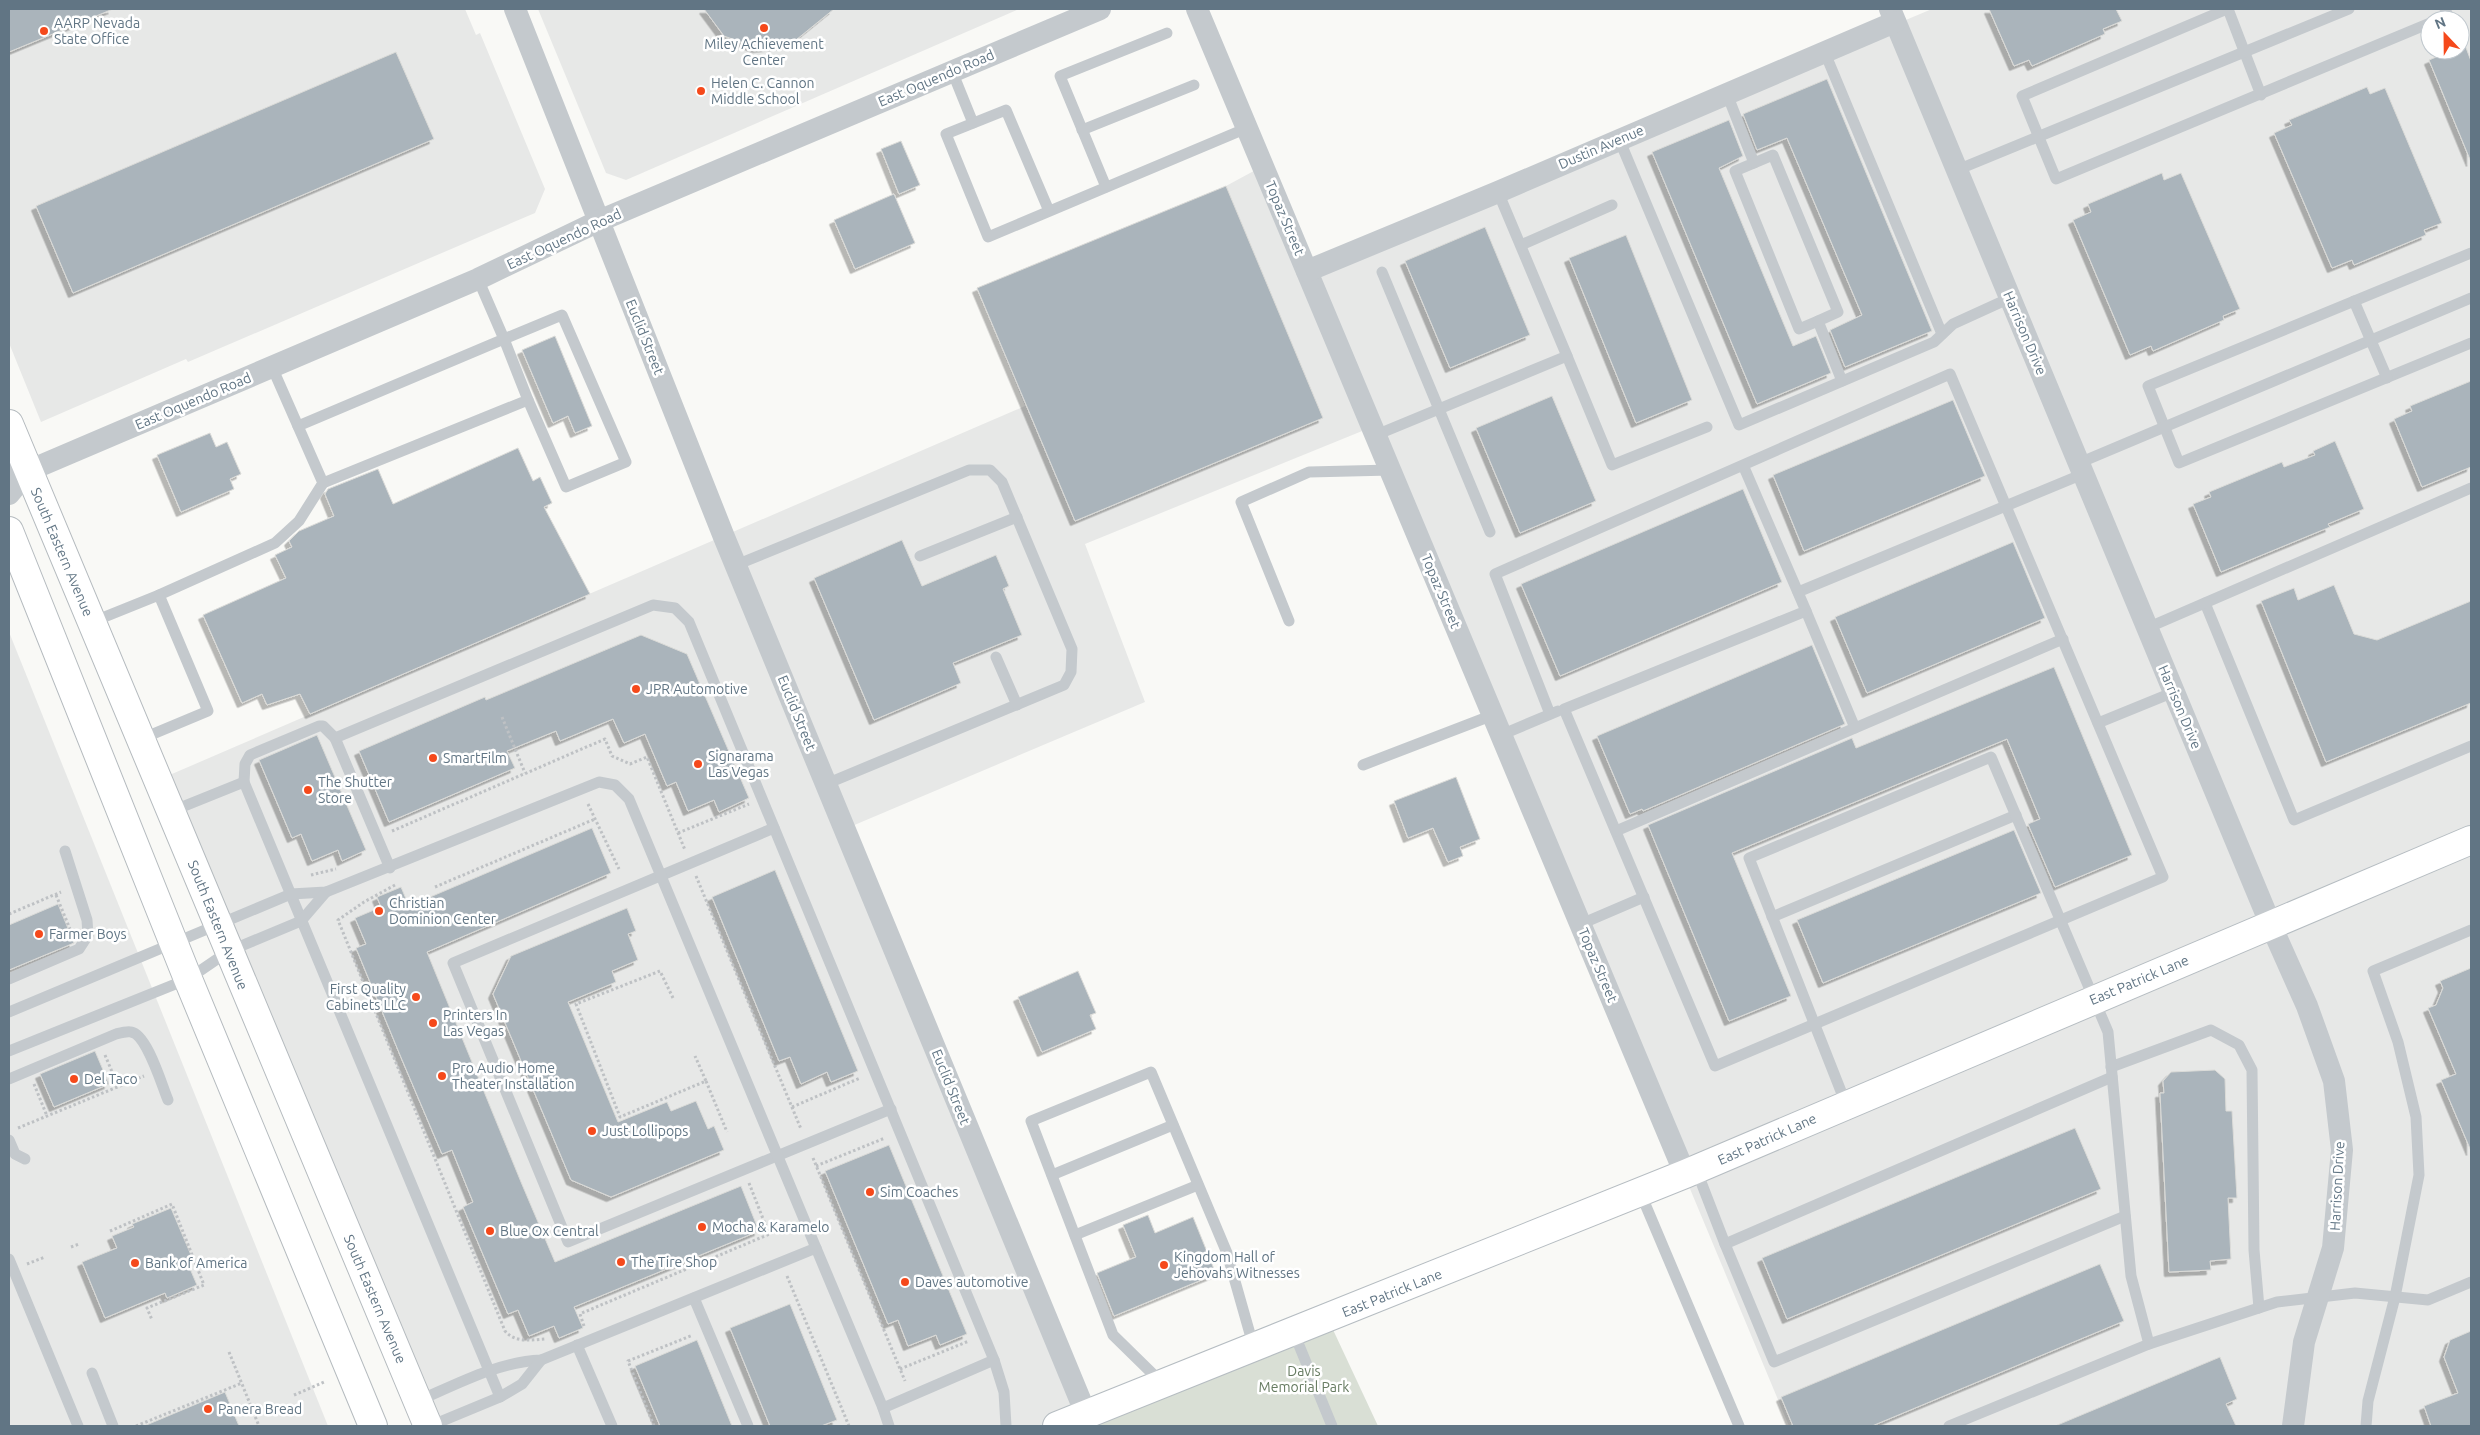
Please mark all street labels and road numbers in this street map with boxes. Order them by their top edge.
street label: East Oquendo Road [876,46,996,110]
street label: Dustin Avenue [1556,122,1646,172]
street label: Topaz Street [1262,178,1308,258]
street label: East Oquendo Road [504,205,624,273]
street label: Harrison Drive [2000,289,2050,377]
street label: Euclid Street [623,297,668,377]
street label: East Oquendo Road [133,369,253,433]
street label: South Eastern Avenue [28,485,96,619]
street label: Topaz Street [1418,551,1464,631]
street label: Harrison Drive [2155,663,2205,751]
street label: Euclid Street [775,673,820,753]
street label: South Eastern Avenue [185,858,251,992]
street label: Topaz Street [1575,925,1621,1005]
street label: East Patrick Lane [2087,952,2191,1008]
street label: Euclid Street [929,1047,974,1127]
street label: East Patrick Lane [1715,1110,1819,1168]
street label: Harrison Drive [2327,1141,2347,1231]
street label: South Eastern Avenue [341,1232,409,1366]
street label: East Patrick Lane [1340,1266,1444,1320]

